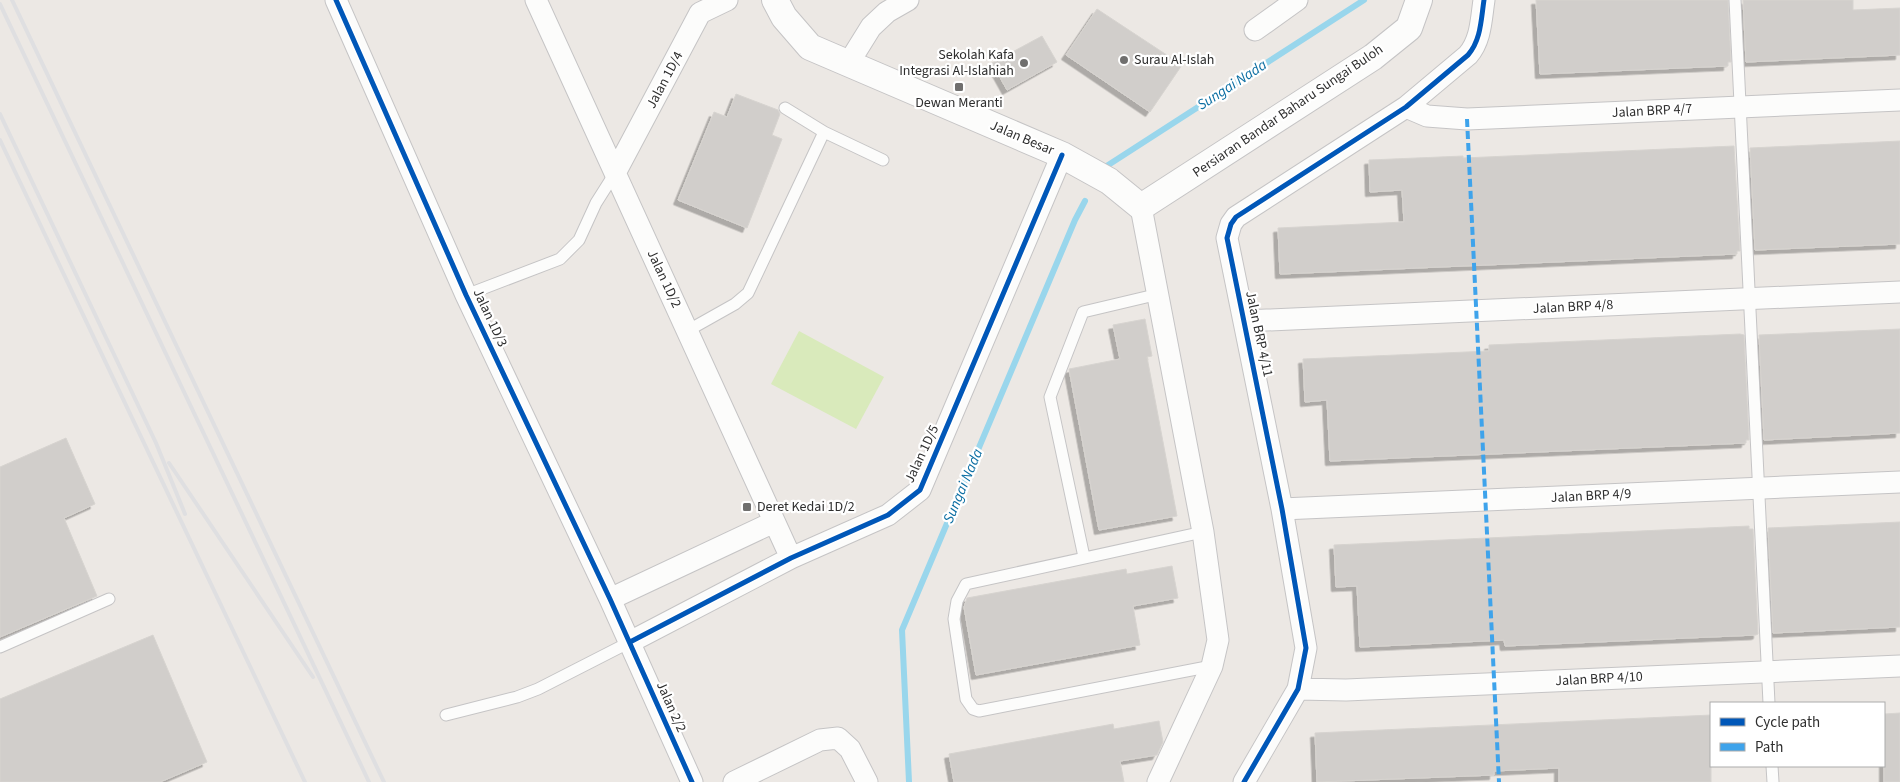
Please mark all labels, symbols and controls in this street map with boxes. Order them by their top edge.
street label: Persiaran Bandar Baharu Sungai Buloh [1189,40,1387,182]
place label: Sekolah Kafa Integrasi Al-Islahiah [899,45,1014,81]
street label: Jalan 1D/4 [642,48,688,112]
place label: Surau Al-Islah [1134,50,1214,70]
marker: Surau Al-Islah [1118,54,1130,66]
water label: Sungai Nada [1193,55,1271,115]
marker: Sekolah Kafa Integrasi Al-Islahiah [1018,57,1030,69]
marker: Dewan Meranti [953,81,965,93]
place label: Dewan Meranti [915,93,1003,113]
street label: Jalan BRP 4/7 [1611,99,1693,123]
street label: Jalan Besar [987,116,1057,161]
street label: Jalan 1D/2 [642,247,686,311]
street label: Jalan 1D/3 [468,286,512,350]
street label: Jalan BRP 4/11 [1240,289,1278,379]
street label: Jalan BRP 4/8 [1532,295,1614,319]
street label: Jalan 1D/5 [900,422,944,486]
water label: Sungai Nada [938,445,988,527]
street label: Jalan BRP 4/9 [1550,484,1632,508]
place label: Deret Kedai 1D/2 [757,497,855,517]
marker: Deret Kedai 1D/2 [741,501,753,513]
street label: Jalan BRP 4/10 [1555,667,1643,691]
street label: Jalan 2/2 [651,678,691,736]
legend [1710,702,1885,767]
text: Cycle path [1755,712,1820,733]
text: Path [1755,737,1783,758]

